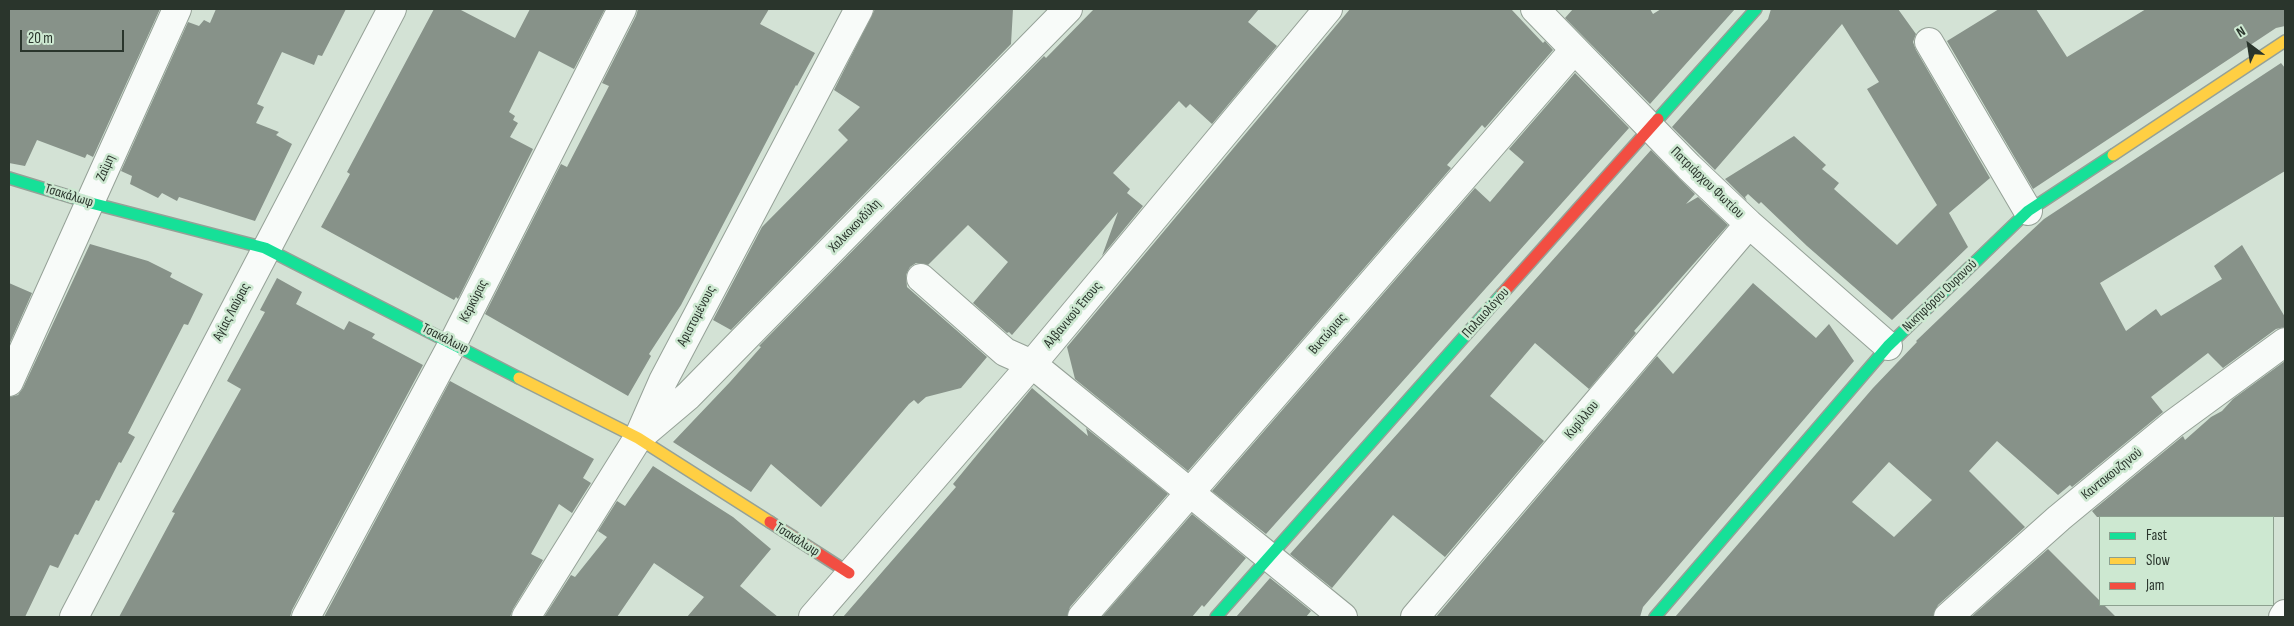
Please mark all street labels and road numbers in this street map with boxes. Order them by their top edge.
street label: Πατριάρχου Φωτίου [1667,144,1747,222]
street label: Ζαϊμη [93,152,119,184]
street label: Τσακάλωφ [43,181,95,211]
street label: Χαλκοκονδύλη [826,196,884,256]
street label: Νικηφόρου Ουρανού [1899,256,1981,336]
street label: Κερκύρας [456,277,492,325]
street label: Αλβανικού Έπους [1040,278,1106,352]
street label: Αγίας Λαύρας [210,280,254,344]
street label: Αριστομένους [674,283,720,349]
street label: Παλαιολόγου [1459,284,1513,342]
street label: Βικτώριας [1306,310,1350,358]
street label: Τσακάλωφ [419,320,471,358]
street label: Κυρίλλου [1561,398,1603,442]
street label: Καντακουζηνού [2078,444,2146,504]
street label: Τσακάλωφ [771,519,823,561]

